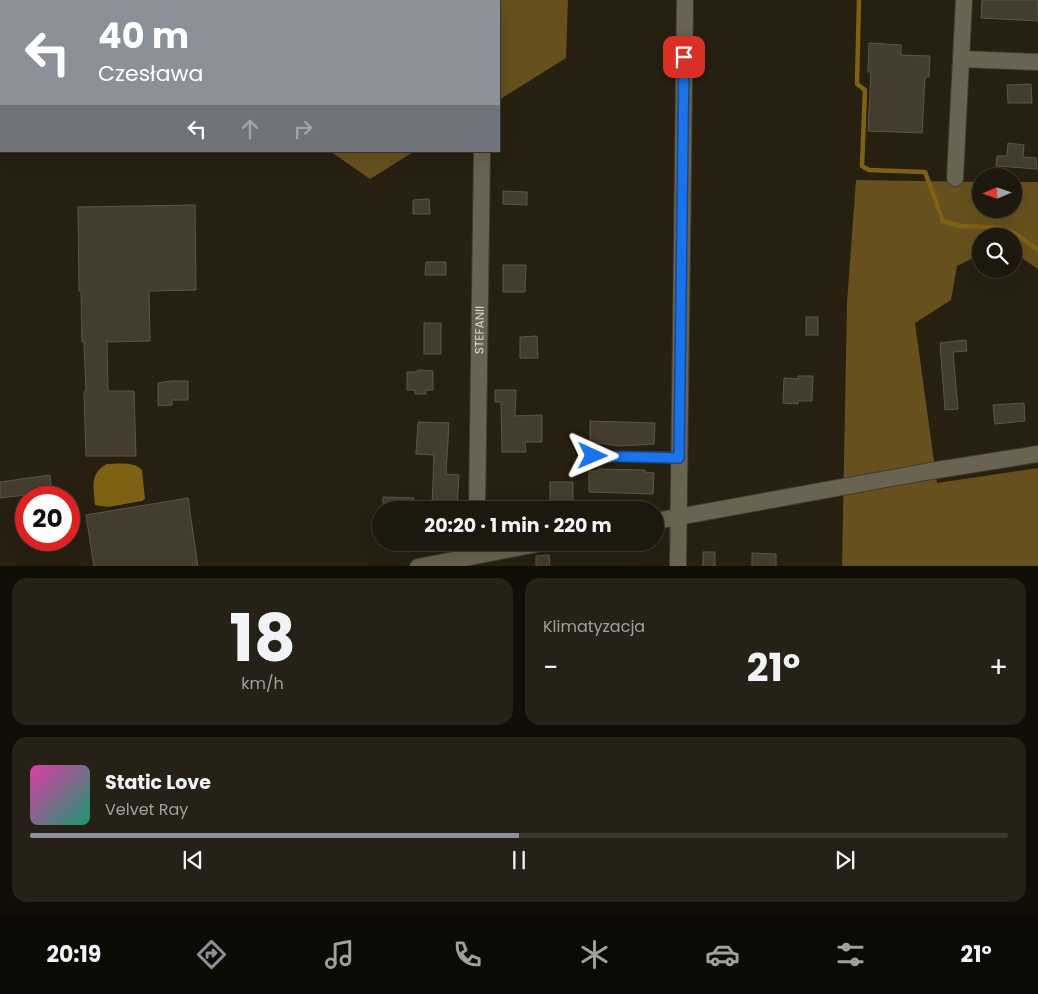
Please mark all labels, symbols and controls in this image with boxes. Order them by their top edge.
text: 40 m [98,11,189,60]
icon: left [15,20,80,85]
pin [663,36,705,78]
icon: arrive [670,43,698,71]
text: Czesława [98,58,203,89]
icon: left [183,115,211,143]
icon: ahead [236,115,264,143]
icon: right [289,115,317,143]
north arrow [972,168,1022,218]
map controls [972,168,1022,278]
button: search [972,228,1022,278]
street label: STEFANII [470,306,488,354]
position arrow [566,429,618,481]
speed limit sign: 20 [15,486,80,551]
text: 20:20 · 1 min · 220 m [424,512,612,539]
text: 18 [229,593,296,684]
text: Klimatyzacja [543,615,645,638]
text: 21° [747,641,800,694]
text: − [543,648,558,687]
text: + [989,648,1008,687]
text: km/h [241,672,284,695]
text: Static Love [105,769,211,796]
text: Velvet Ray [105,798,188,821]
icon: previous [179,846,207,874]
icon: pause [505,846,533,874]
icon: next [831,846,859,874]
icon: directions [194,937,229,972]
icon: music [322,937,357,972]
icon: phone [450,937,485,972]
icon: climate [577,937,612,972]
icon: car [705,937,740,972]
icon: filters [833,937,868,972]
text: 20:19 [46,939,101,970]
text: 21° [961,939,992,970]

